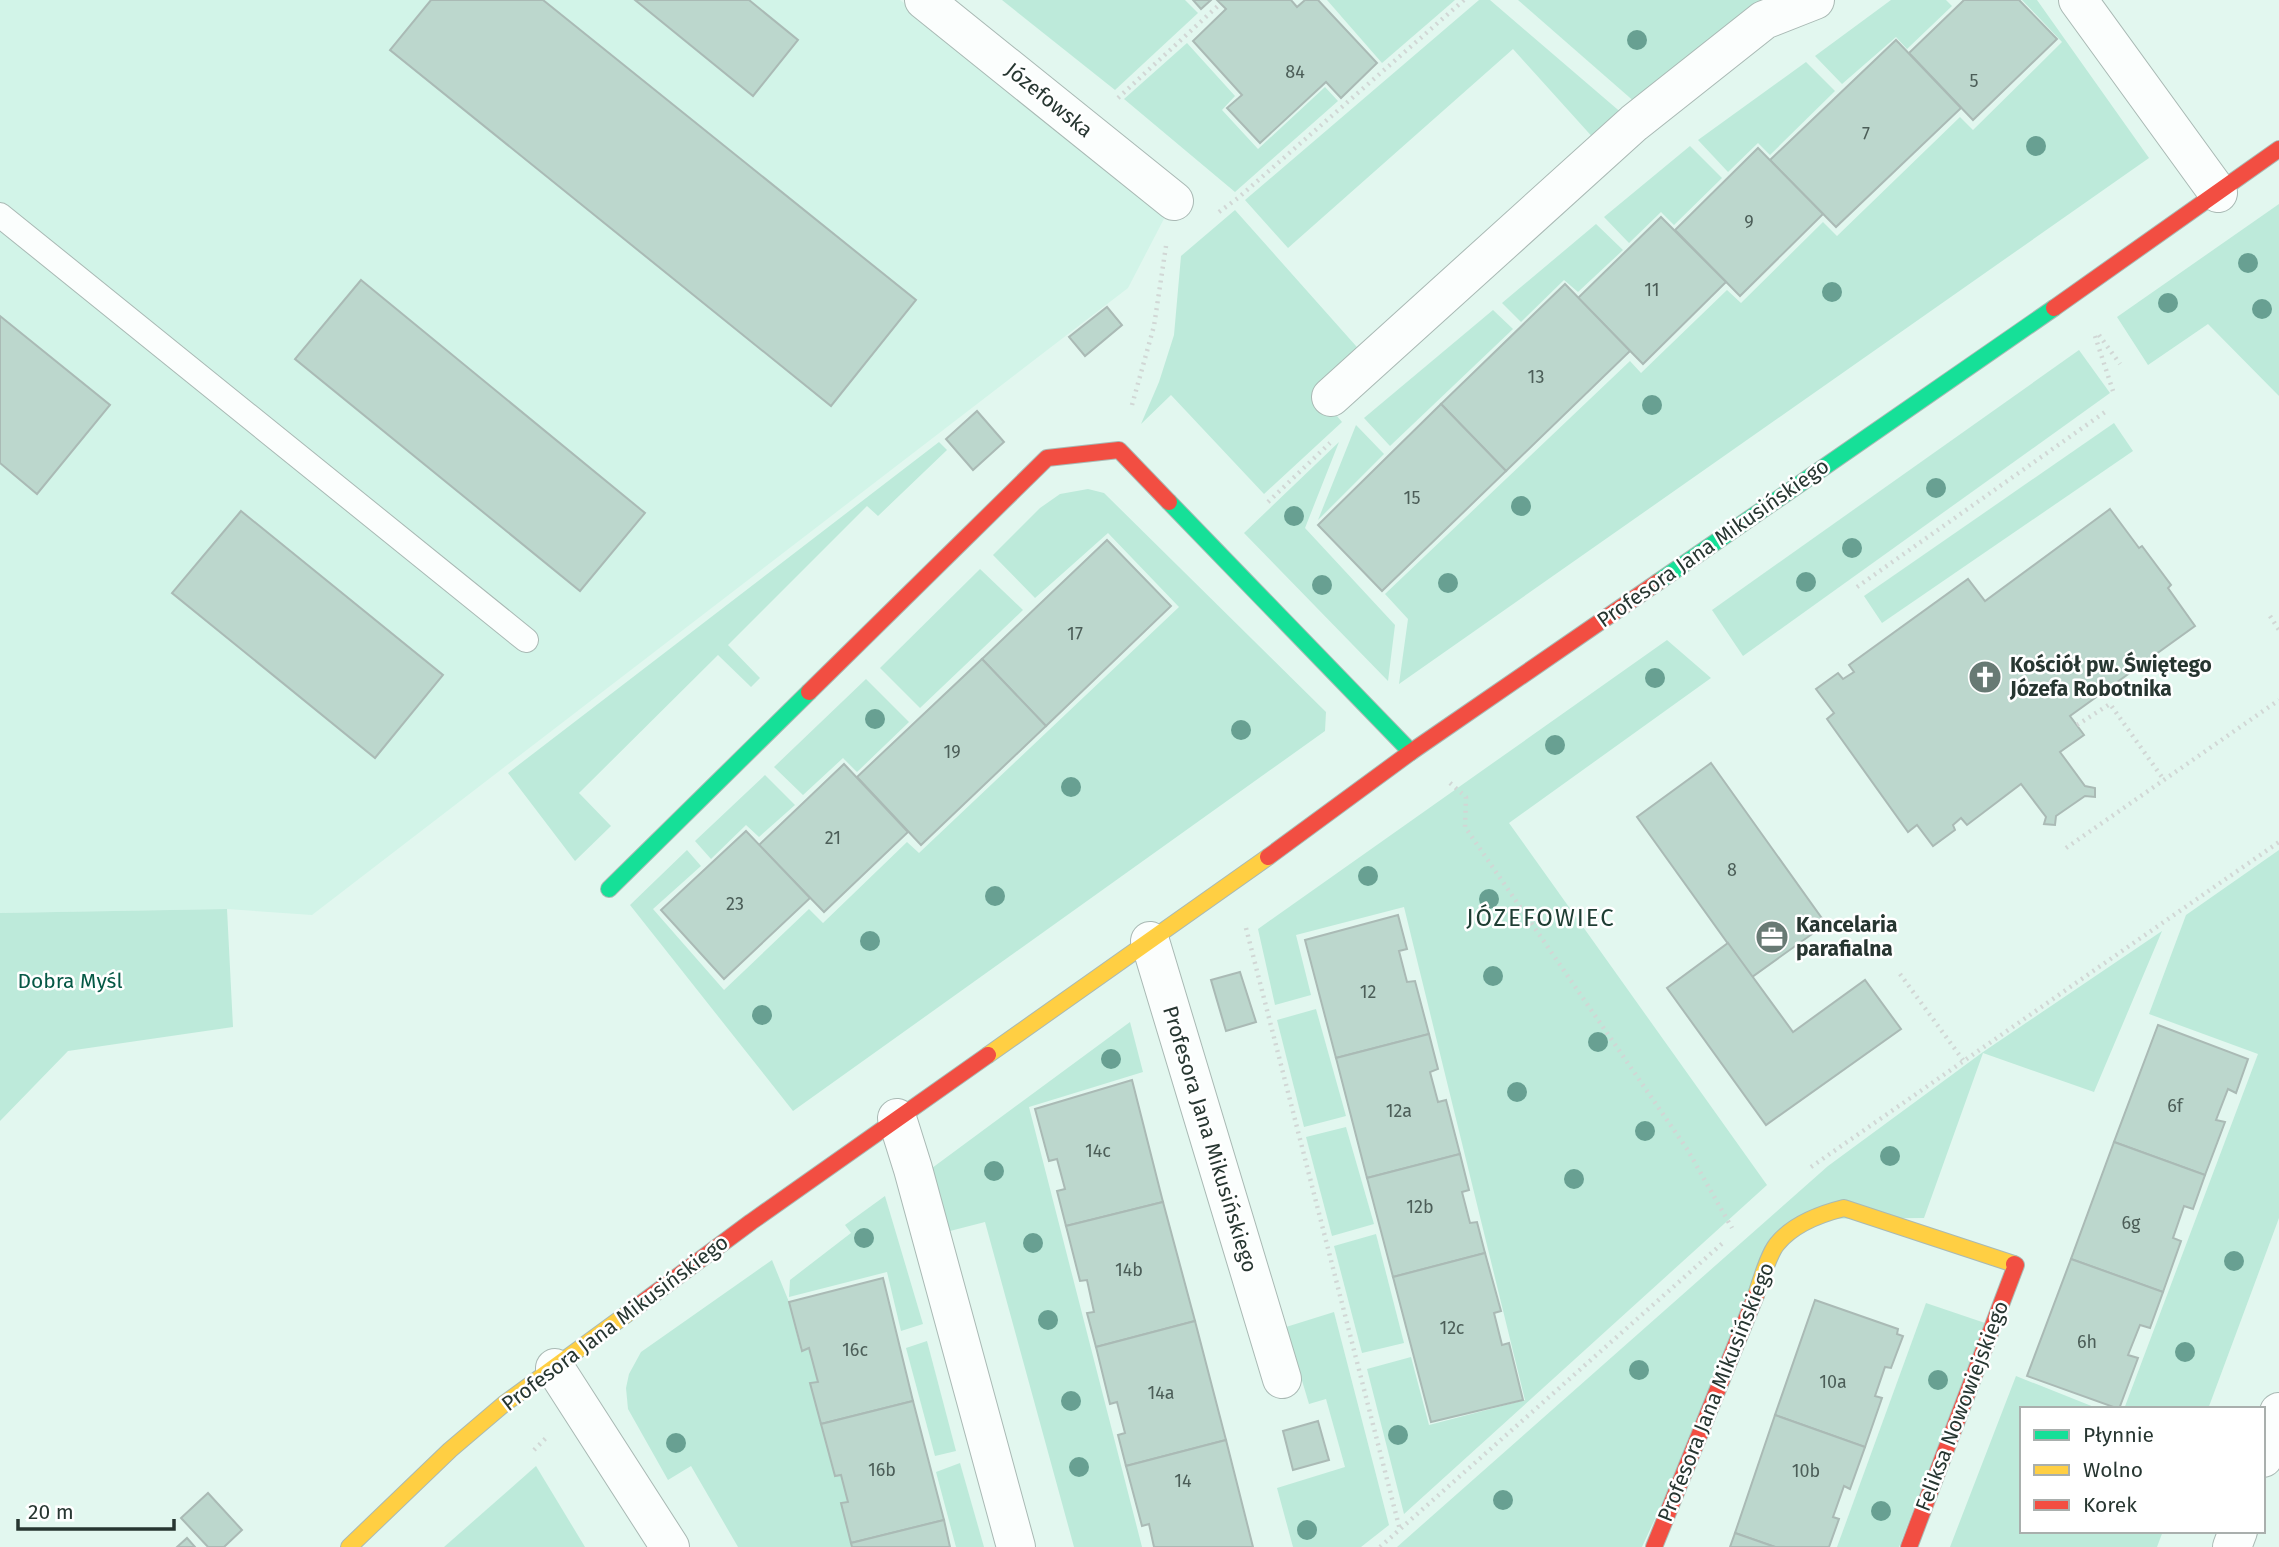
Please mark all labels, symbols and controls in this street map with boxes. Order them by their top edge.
street label: Józefowska [1000,57,1098,143]
house number: 84 [1285,61,1305,83]
house number: 5 [1969,70,1979,92]
house number: 7 [1862,123,1870,145]
house number: 9 [1744,211,1754,233]
house number: 11 [1644,279,1660,301]
house number: 13 [1528,366,1544,388]
street label: Profesora Jana Mikusińskiego [1592,453,1834,633]
house number: 15 [1404,487,1420,509]
house number: 17 [1067,623,1083,645]
place label: Kościół pw. Świętego Józefa Robotnika [2009,651,2212,702]
church icon: Kościół pw. Świętego Józefa Robotnika [1966,658,2004,696]
house number: 19 [943,741,961,763]
house number: 21 [825,827,841,849]
house number: 8 [1727,859,1737,881]
house number: 23 [726,893,744,915]
district label: JÓZEFOWIEC [1466,903,1616,932]
place label: Kancelaria parafialna [1796,912,1897,962]
office icon: Kancelaria parafialna [1753,918,1791,956]
park label: Dobra Myśl [17,968,123,994]
house number: 12 [1360,981,1376,1003]
street label: Profesora Jana Mikusińskiego [1157,1003,1263,1275]
house number: 6f [2167,1095,2185,1117]
house number: 12a [1386,1100,1412,1122]
house number: 14c [1085,1140,1111,1162]
house number: 12b [1406,1196,1434,1218]
house number: 6g [2122,1212,2141,1234]
street label: Profesora Jana Mikusińskiego [496,1229,734,1417]
house number: 14b [1115,1259,1143,1281]
street label: Profesora Jana Mikusińskiego [1652,1259,1780,1525]
street label: Feliksa Nowowiejskiego [1910,1297,2014,1515]
house number: 12c [1440,1317,1465,1339]
house number: 6h [2077,1331,2097,1353]
house number: 16c [842,1339,868,1361]
house number: 10a [1819,1371,1847,1393]
house number: 14a [1147,1382,1175,1404]
legend [2020,1407,2265,1533]
text: Płynnie [2083,1422,2154,1448]
text: Wolno [2083,1457,2143,1483]
house number: 16b [868,1459,896,1481]
house number: 10b [1792,1460,1820,1482]
house number: 14 [1174,1470,1192,1492]
scale bar [18,1488,173,1532]
text: Korek [2083,1492,2137,1518]
text: 20 m [28,1499,74,1525]

